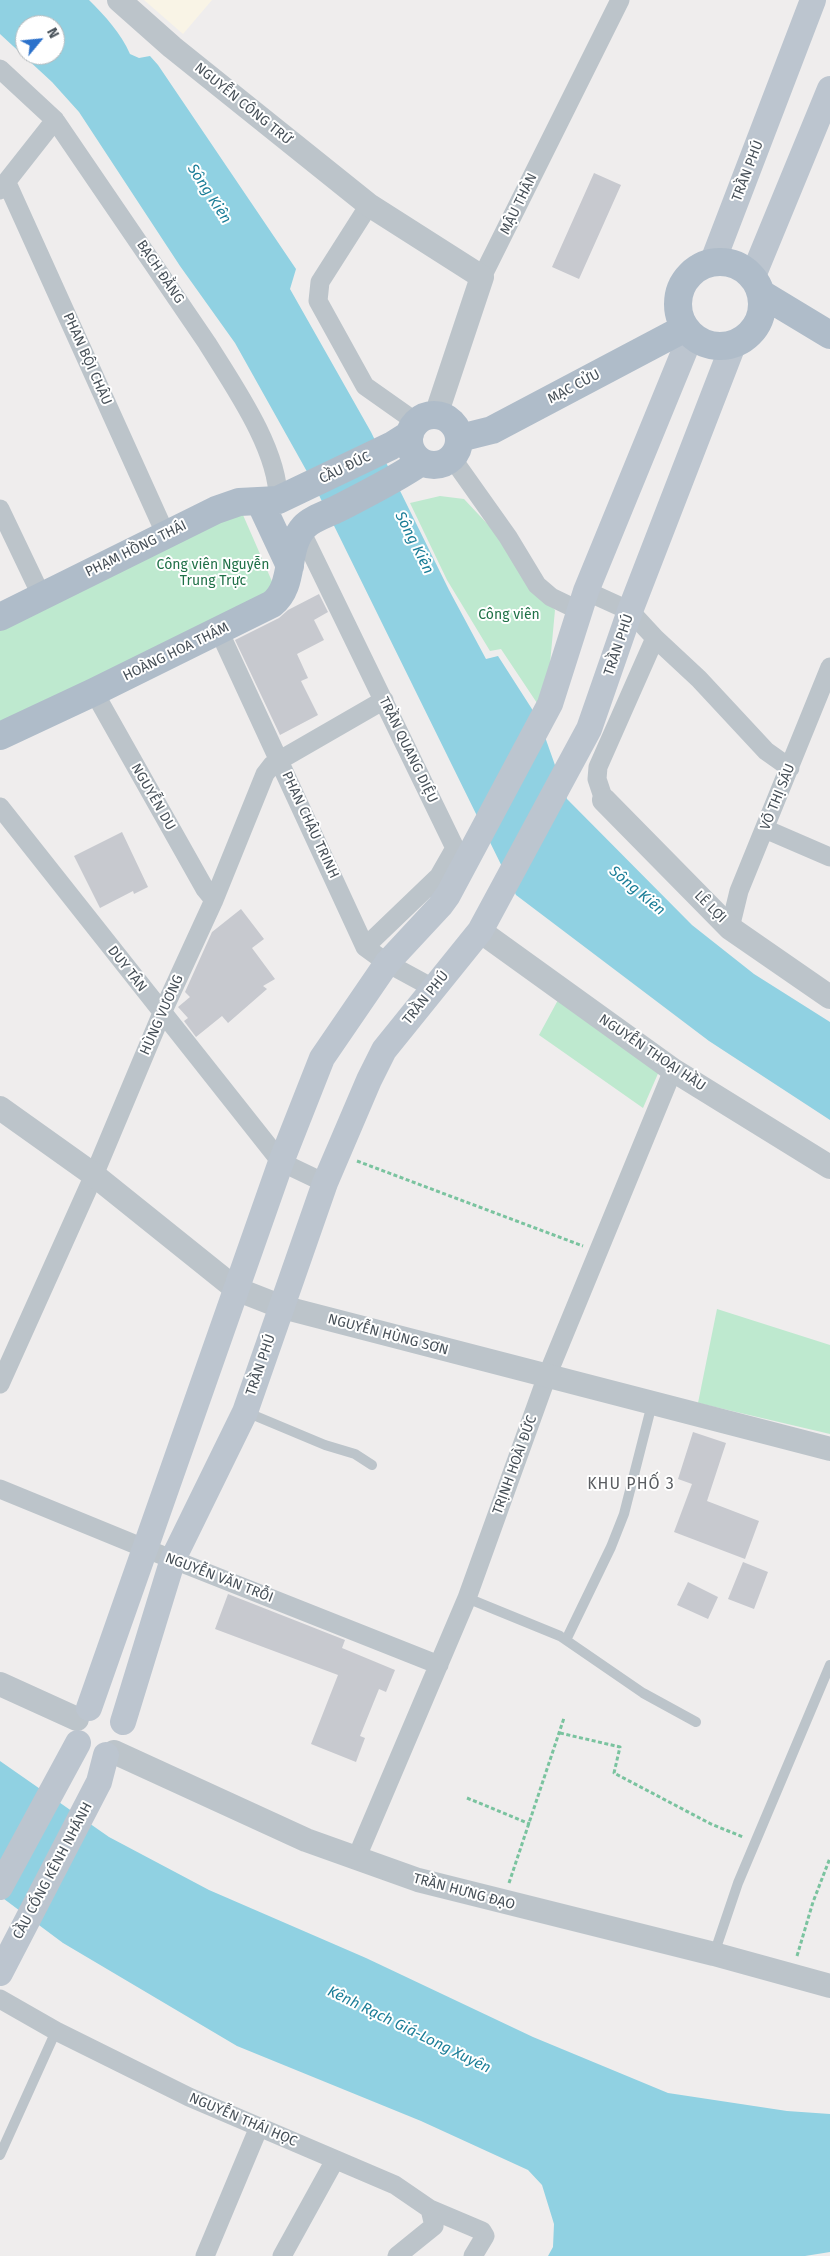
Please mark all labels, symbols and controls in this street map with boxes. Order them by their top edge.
north arrow [15,15,65,65]
text: N [43,25,62,41]
street label: NGUYỄN CÔNG TRỨ [191,60,295,148]
street label: TRẦN PHÚ [729,138,767,204]
water label: Sông Kiên [183,161,235,227]
street label: MẬU THÂN [497,171,541,237]
street label: BẠCH ĐẰNG [133,237,187,307]
street label: PHAN BỘI CHÂU [59,310,115,408]
street label: MẠC CỬU [545,366,603,408]
street label: CẦU ĐÚC [317,448,373,488]
water label: Sông Kiên [391,509,437,577]
street label: PHẠM HỒNG THÁI [83,517,189,581]
park label: Công viên Nguyễn Trung Trực [157,557,269,590]
park label: Công viên [478,607,540,623]
street label: TRẦN PHÚ [601,612,637,678]
street label: HOÀNG HOA THÁM [120,619,232,685]
street label: TRẦN QUANG DIỆU [375,694,441,806]
street label: NGUYỄN DU [127,761,179,833]
street label: VÕ THỊ SÁU [757,761,799,833]
street label: PHAN CHÂU TRINH [278,769,342,881]
water label: Sông Kiên [605,862,669,920]
street label: LÊ LỢI [690,887,730,927]
street label: DUY TÂN [104,943,150,995]
street label: TRẦN PHÚ [399,968,453,1028]
street label: HÙNG VƯƠNG [137,972,187,1058]
street label: NGUYỄN THOẠI HẦU [596,1011,708,1095]
street label: NGUYỄN HÙNG SƠN [326,1311,450,1359]
street label: TRẦN PHÚ [243,1332,279,1398]
street label: TRỊNH HOÀI ĐỨC [489,1413,541,1517]
district label: KHU PHỐ 3 [586,1475,676,1495]
street label: NGUYỄN VĂN TRỖI [163,1550,275,1606]
street label: CẦU CỐNG KÊNH NHÁNH [10,1800,96,1942]
street label: TRẦN HƯNG ĐẠO [411,1870,517,1914]
water label: Kênh Rạch Giá-Long Xuyên [324,1983,494,2077]
street label: NGUYỄN THÁI HỌC [186,2090,300,2150]

